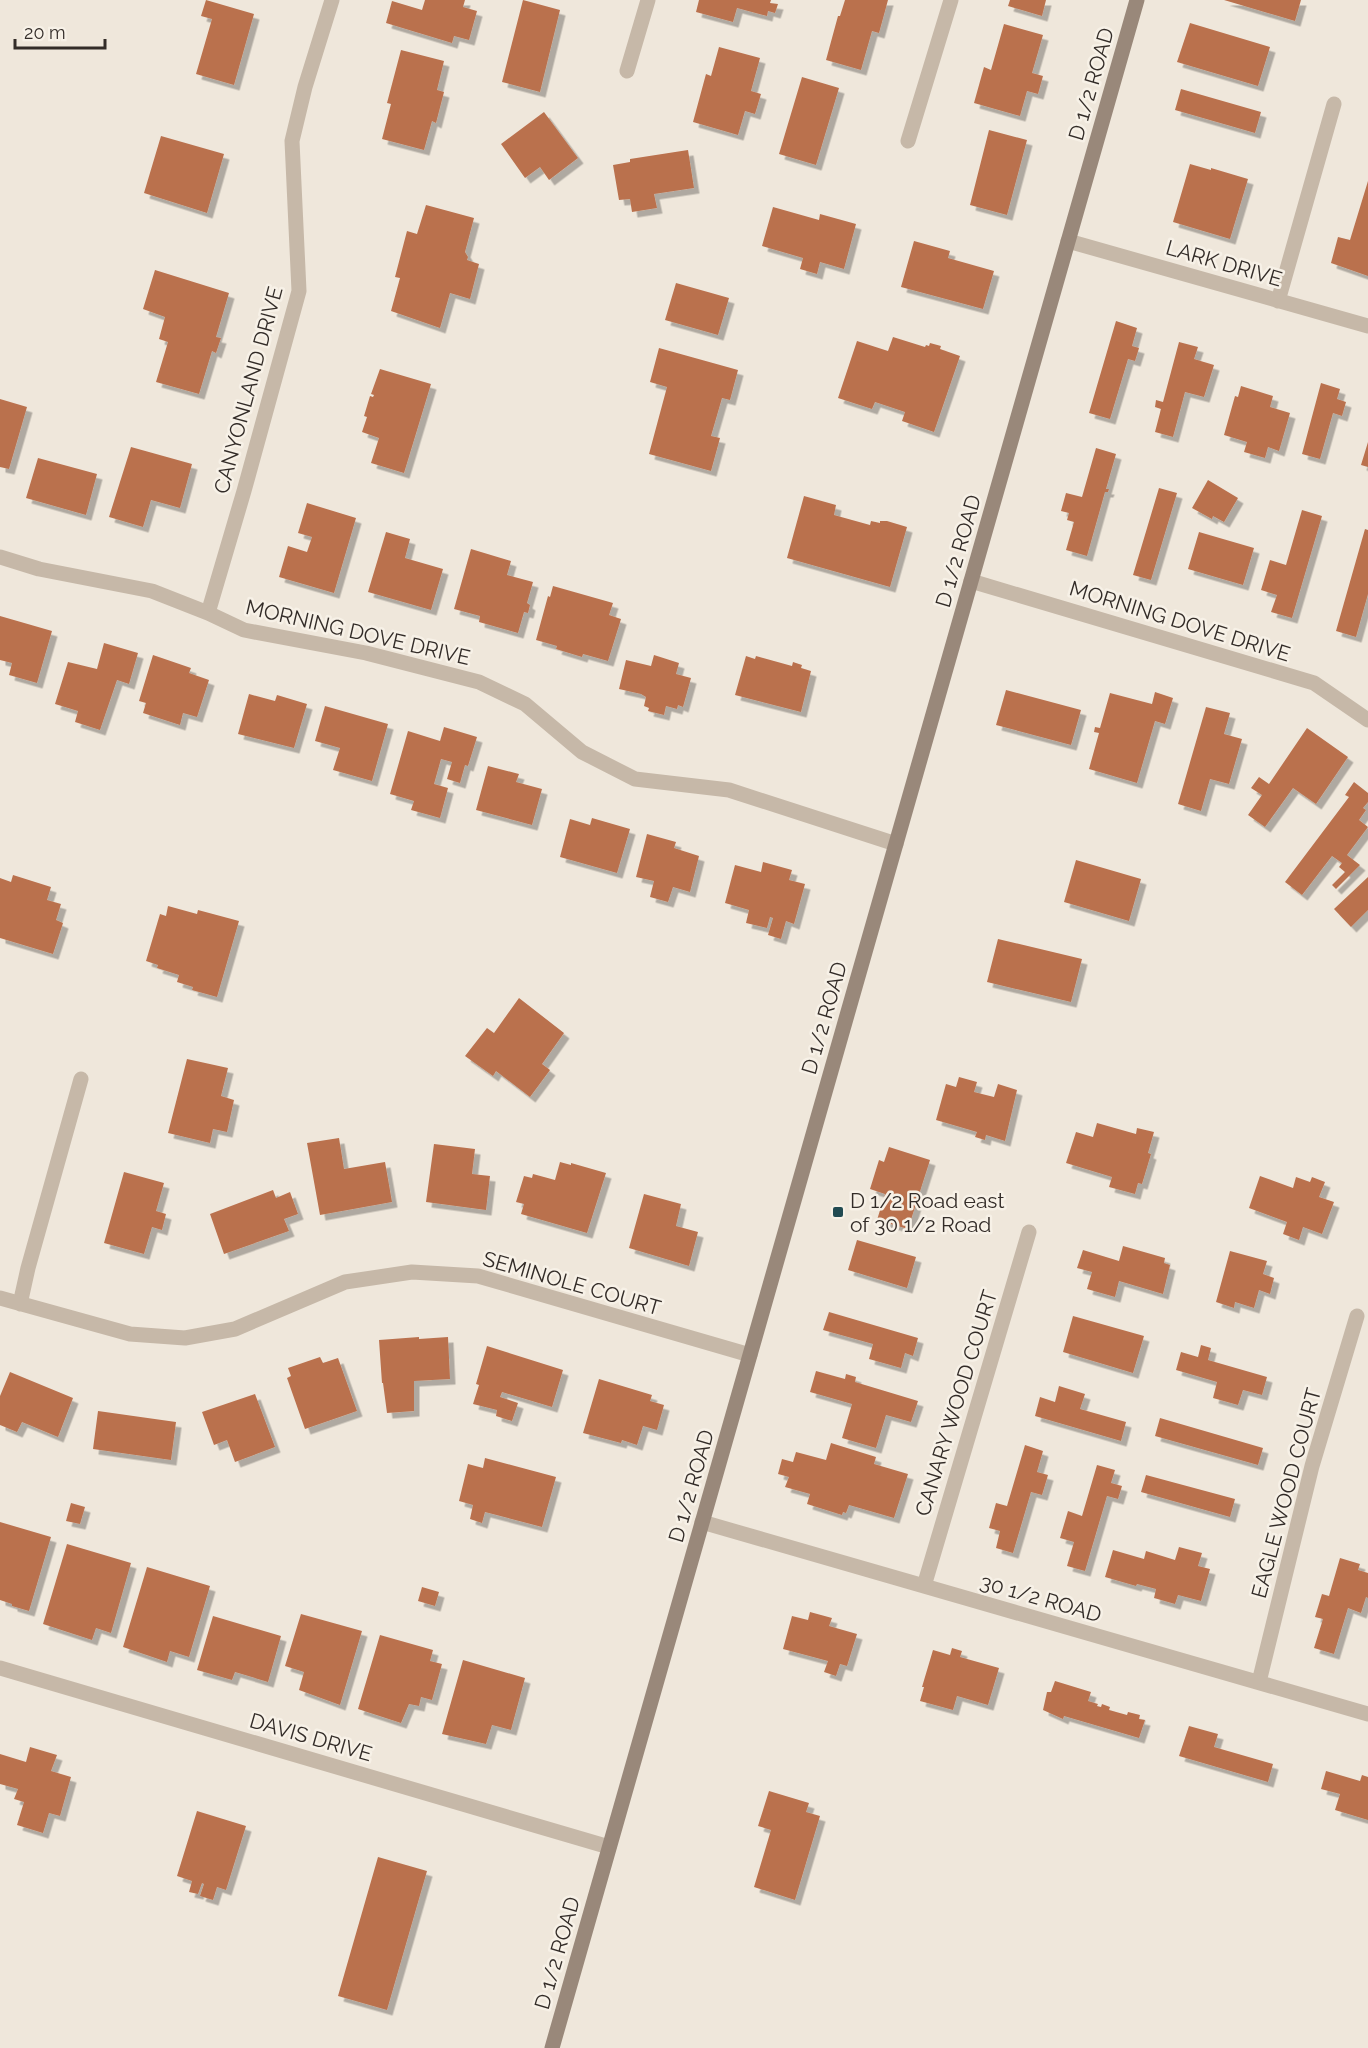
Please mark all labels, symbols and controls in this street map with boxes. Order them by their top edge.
scale bar [15,12,105,50]
text: 20 m [24,22,66,43]
street label: D 1/2 ROAD [1063,25,1119,143]
street label: LARK DRIVE [1163,234,1285,292]
street label: CANYONLAND DRIVE [208,284,288,496]
street label: D 1/2 ROAD [930,492,986,610]
street label: MORNING DOVE DRIVE [1067,575,1293,667]
street label: MORNING DOVE DRIVE [243,594,473,670]
street label: D 1/2 ROAD [796,959,852,1077]
place label: D 1/2 Road east of 30 1/2 Road [850,1188,1005,1237]
marker: D 1/2 Road east of 30 1/2 Road [831,1205,845,1219]
street label: SEMINOLE COURT [480,1246,664,1320]
street label: CANARY WOOD COURT [910,1287,1002,1519]
street label: EAGLE WOOD COURT [1246,1385,1326,1601]
street label: D 1/2 ROAD [663,1427,719,1545]
street label: 30 1/2 ROAD [977,1569,1105,1627]
street label: DAVIS DRIVE [247,1708,375,1766]
street label: D 1/2 ROAD [529,1894,585,2012]

